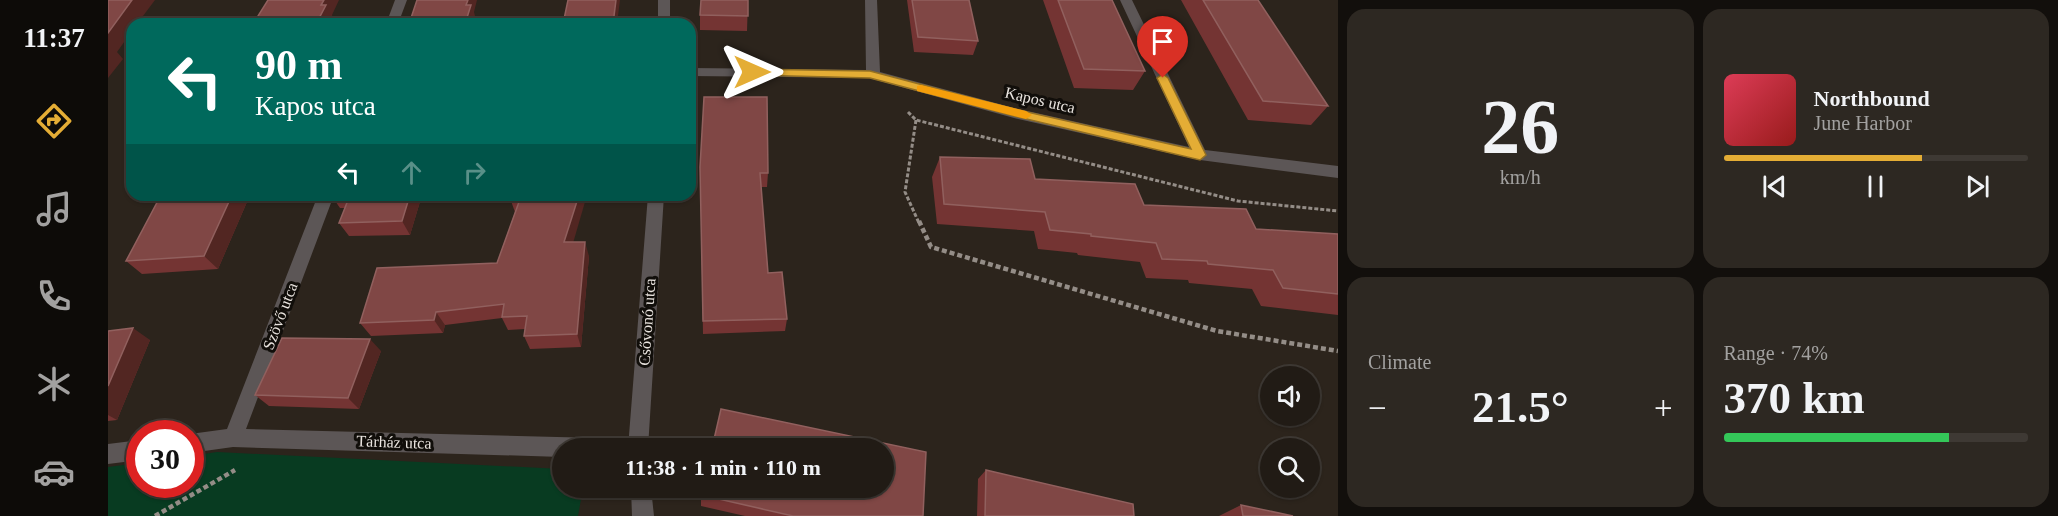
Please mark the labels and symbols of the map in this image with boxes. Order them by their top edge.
pin [1137,16,1188,78]
position arrow [720,40,784,104]
street label: Kapos utca [1003,84,1077,117]
street label: Csővonó utca [635,278,659,366]
street label: Szövő utca [259,280,301,352]
speed limit sign: 30 [126,420,204,498]
street label: Tárház utca [356,432,432,452]

